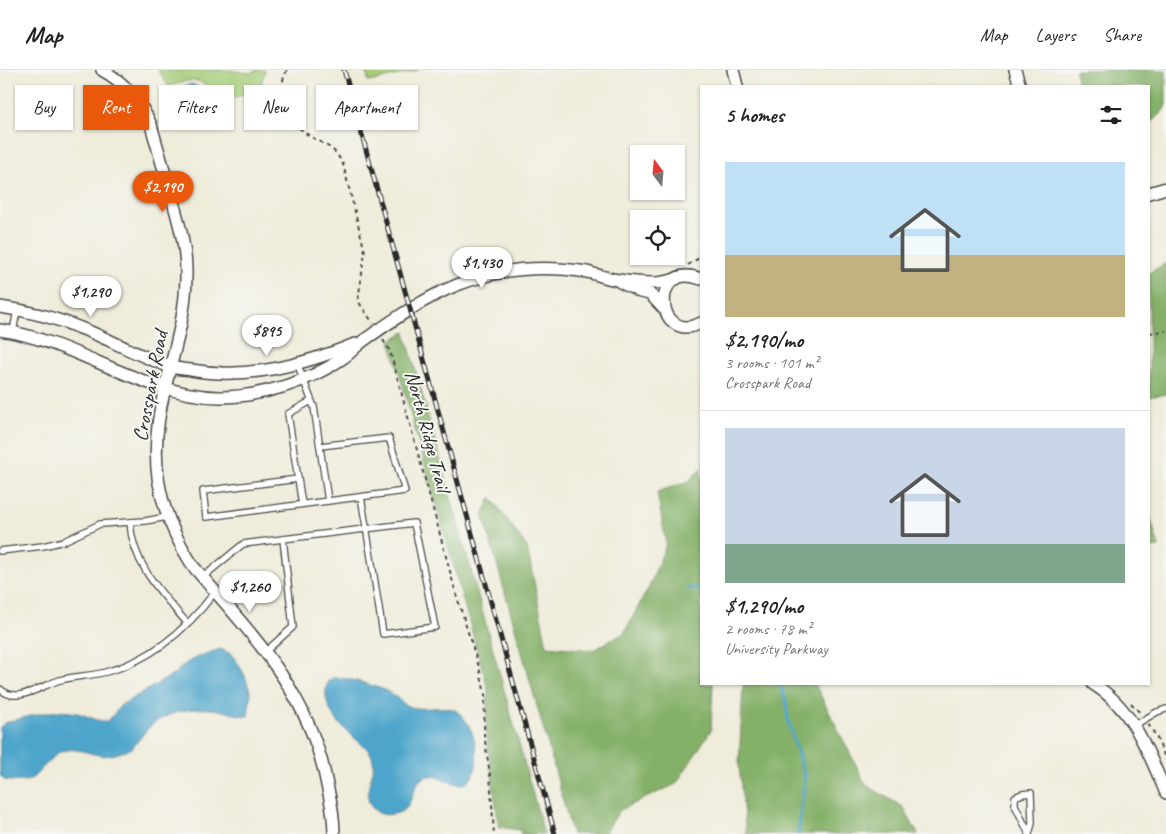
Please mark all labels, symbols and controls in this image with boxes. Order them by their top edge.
text: Map [25,20,62,50]
text: Map [980,24,1008,46]
text: Layers [1036,24,1075,46]
text: Share [1103,24,1141,46]
chip: Buy [15,85,73,130]
chip: Rent [83,85,149,130]
chip: Filters [159,85,234,130]
chip: New [244,85,306,130]
chip: Apartment [316,85,418,130]
icon: filters [1097,101,1125,129]
text: 5 homes [725,102,784,128]
north arrow [630,145,685,200]
map controls [630,145,685,265]
pin: $2,190 [122,170,204,213]
text: $2,190 [144,177,182,197]
icon: home [880,195,970,285]
button: locate [630,210,685,265]
pin: $1,430 [441,246,523,289]
text: $1,430 [462,253,502,273]
pin: $1,290 [50,276,132,318]
text: $1,290 [72,282,110,302]
pin: $895 [237,314,297,357]
text: $895 [253,321,281,341]
street label: Crosspark Road [127,325,174,443]
text: $2,190/mo [725,327,803,353]
text: 3 rooms · 101 m² [725,353,819,373]
street label: North Ridge Trail [399,368,457,498]
text: Crosspark Road [725,373,810,393]
icon: home [880,460,970,550]
pin: $1,260 [209,570,291,613]
text: $1,260 [230,577,270,597]
text: $1,290/mo [725,593,803,619]
text: 2 rooms · 78 m² [725,619,811,639]
text: University Parkway [725,639,828,659]

